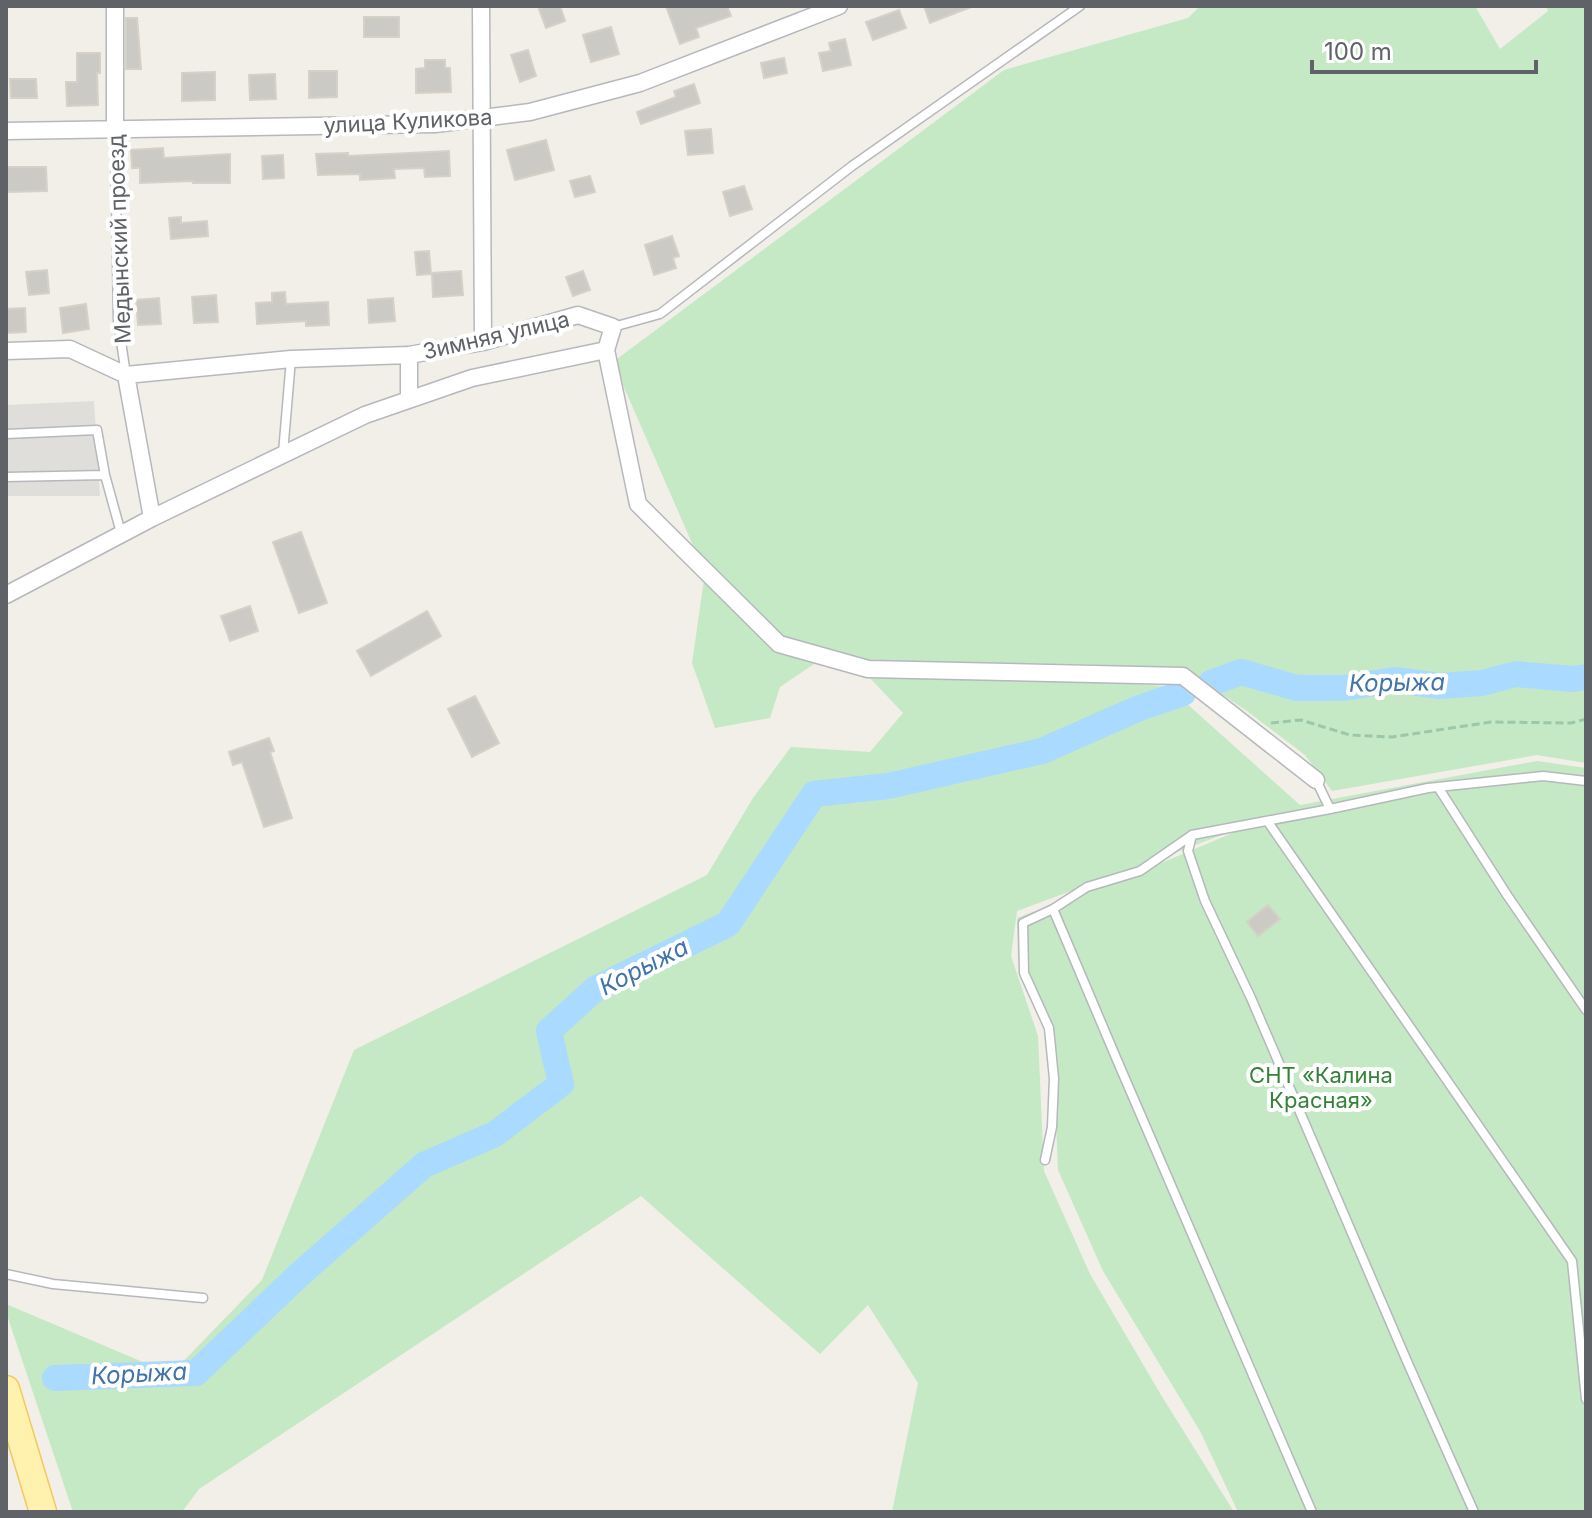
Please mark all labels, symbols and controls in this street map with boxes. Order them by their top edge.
scale bar [1312,24,1536,74]
text: 100 m [1324,37,1392,66]
street label: улица Куликова [323,104,493,138]
street label: Медынский проезд [102,134,136,344]
street label: Зимняя улица [420,306,572,364]
water label: Корыжа [1349,667,1445,698]
water label: Корыжа [594,932,693,1001]
park label: СНТ «Калина Красная» [1249,1062,1393,1113]
water label: Корыжа [90,1357,188,1390]

